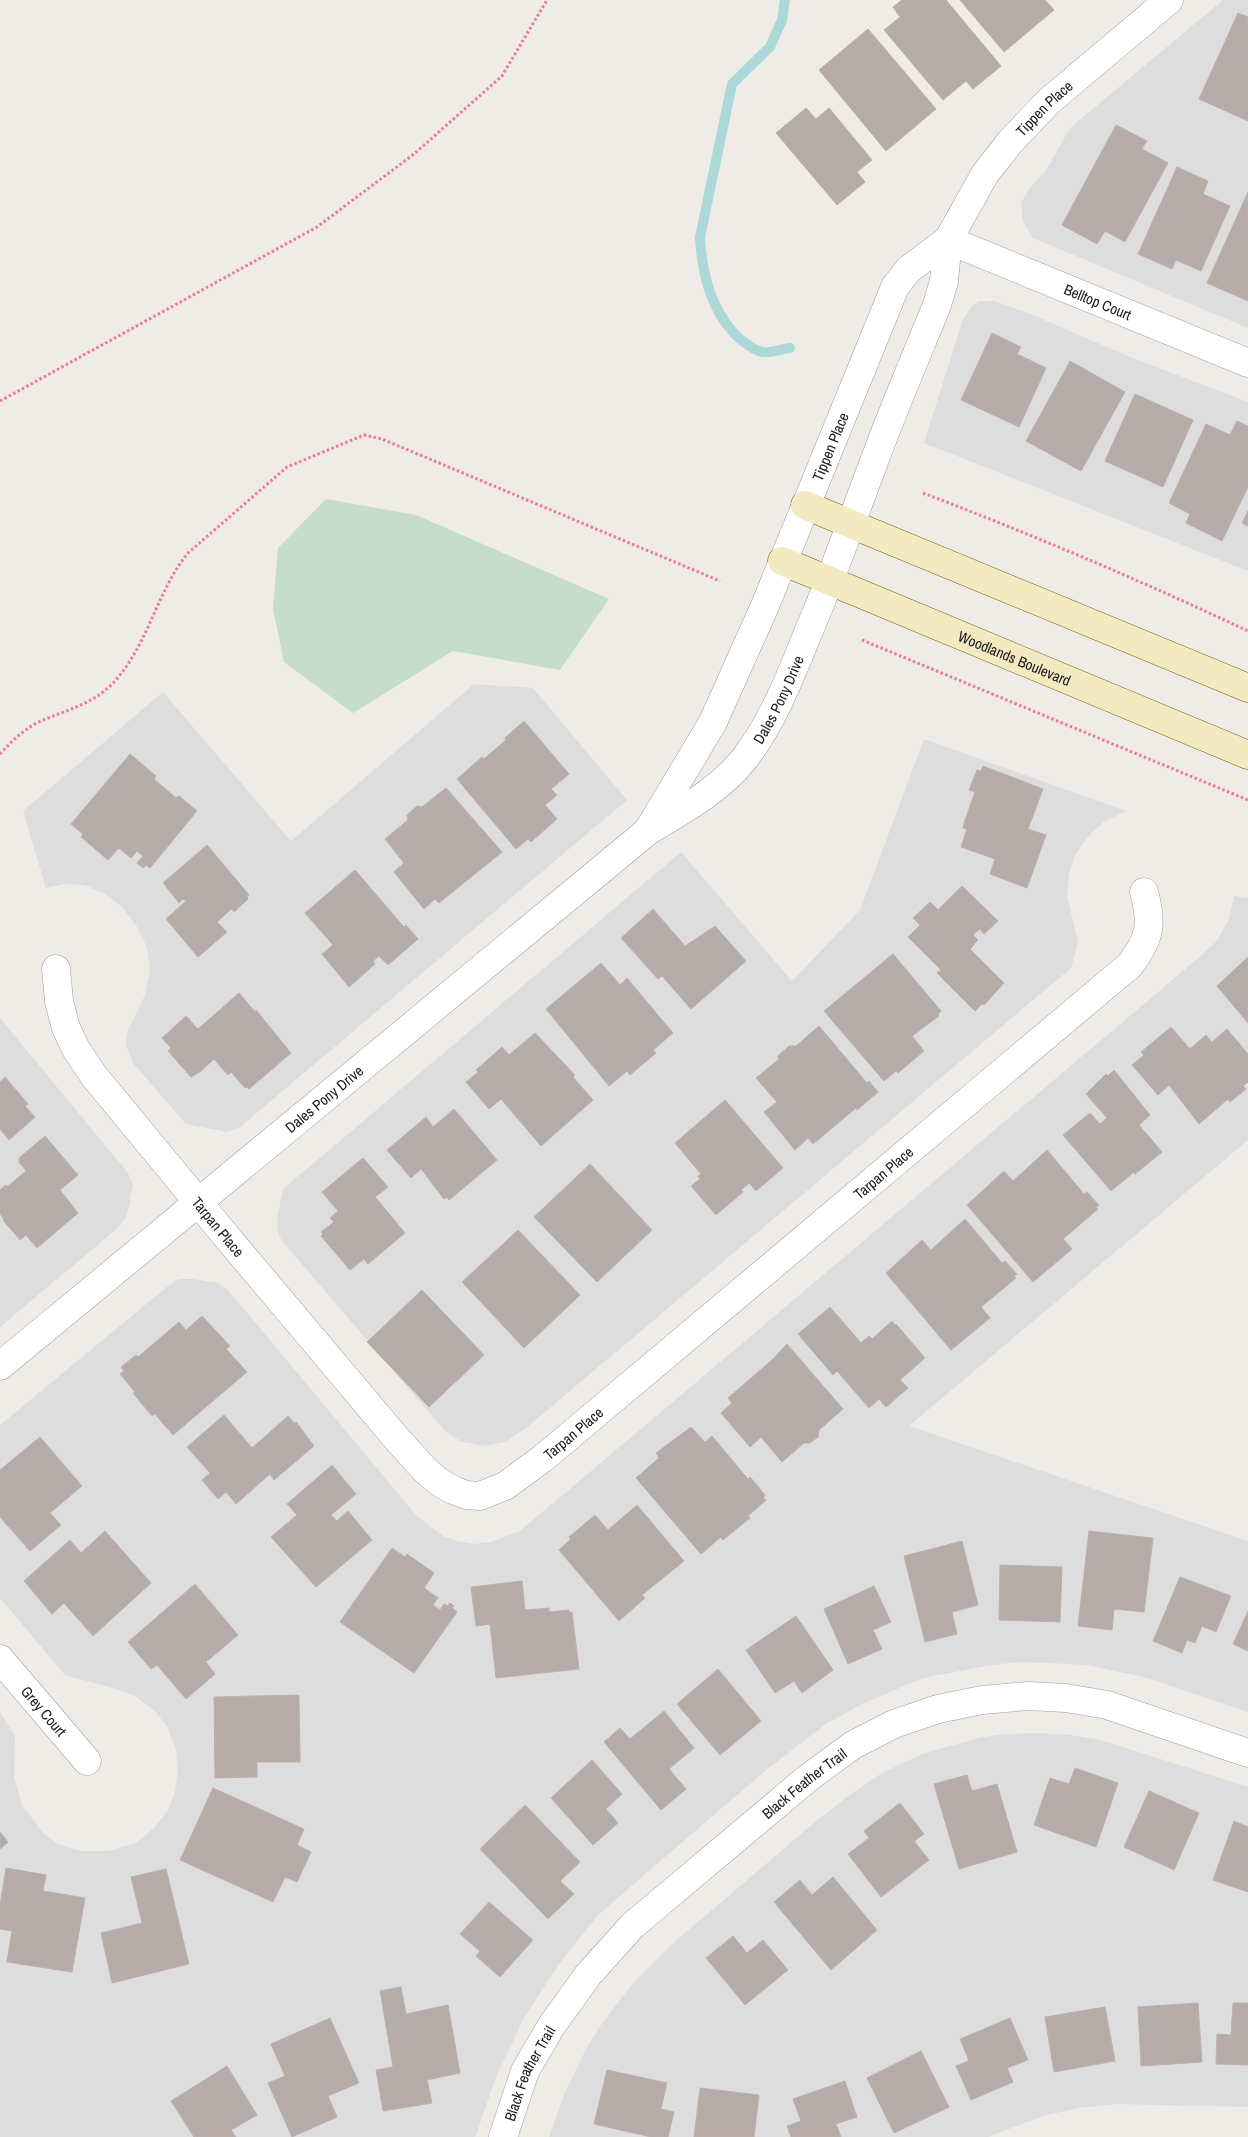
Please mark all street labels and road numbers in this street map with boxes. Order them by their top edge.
street label: Tippen Place [1011,75,1077,141]
street label: Belltop Court [1061,278,1135,325]
street label: Tippen Place [807,409,853,484]
street label: Woodlands Boulevard [955,625,1074,691]
street label: Dales Pony Drive [747,652,808,748]
street label: Dales Pony Drive [280,1060,368,1137]
street label: Tarpan Place [849,1141,917,1204]
street label: Tarpan Place [187,1192,250,1261]
street label: Tarpan Place [539,1402,607,1464]
street label: Grey Court [17,1681,72,1741]
street label: Black Feather Trail [757,1743,851,1823]
street label: Black Feather Trail [499,2022,560,2124]

